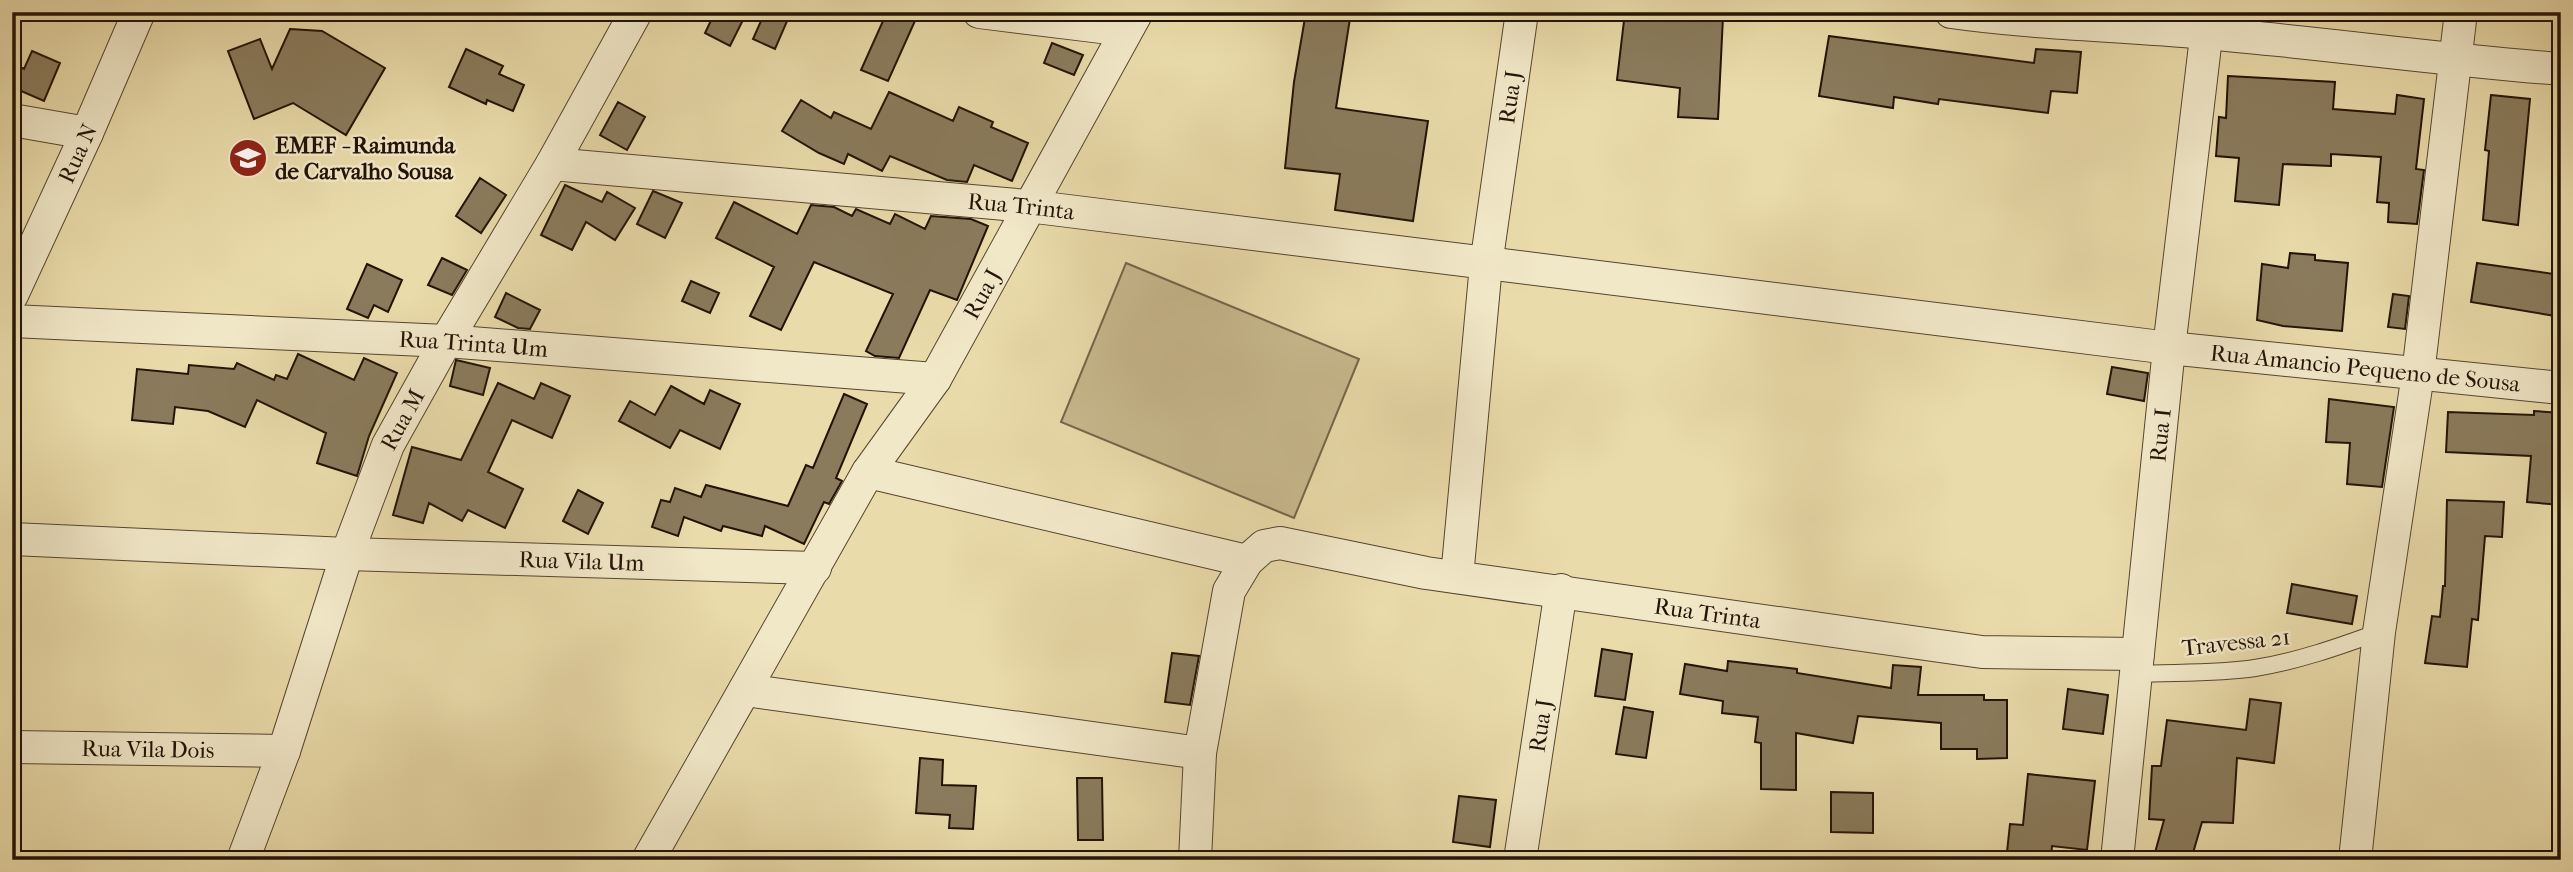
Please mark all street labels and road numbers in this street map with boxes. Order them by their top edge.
street label: Rua J [1493,69,1528,126]
street label: Rua N [53,120,103,188]
street label: Rua Trinta [966,188,1077,226]
street label: Rua J [958,264,1007,324]
street label: Rua Trinta Um [398,326,549,363]
street label: Rua Amancio Pequeno de Sousa [2209,339,2522,398]
street label: Rua M [375,384,431,455]
street label: Rua I [2144,407,2177,463]
street label: Rua Vila Um [518,546,645,577]
street label: Rua Trinta [1652,593,1763,634]
street label: Travessa 21 [2180,623,2292,662]
street label: Rua J [1524,697,1558,754]
street label: Rua Vila Dois [81,735,215,764]

